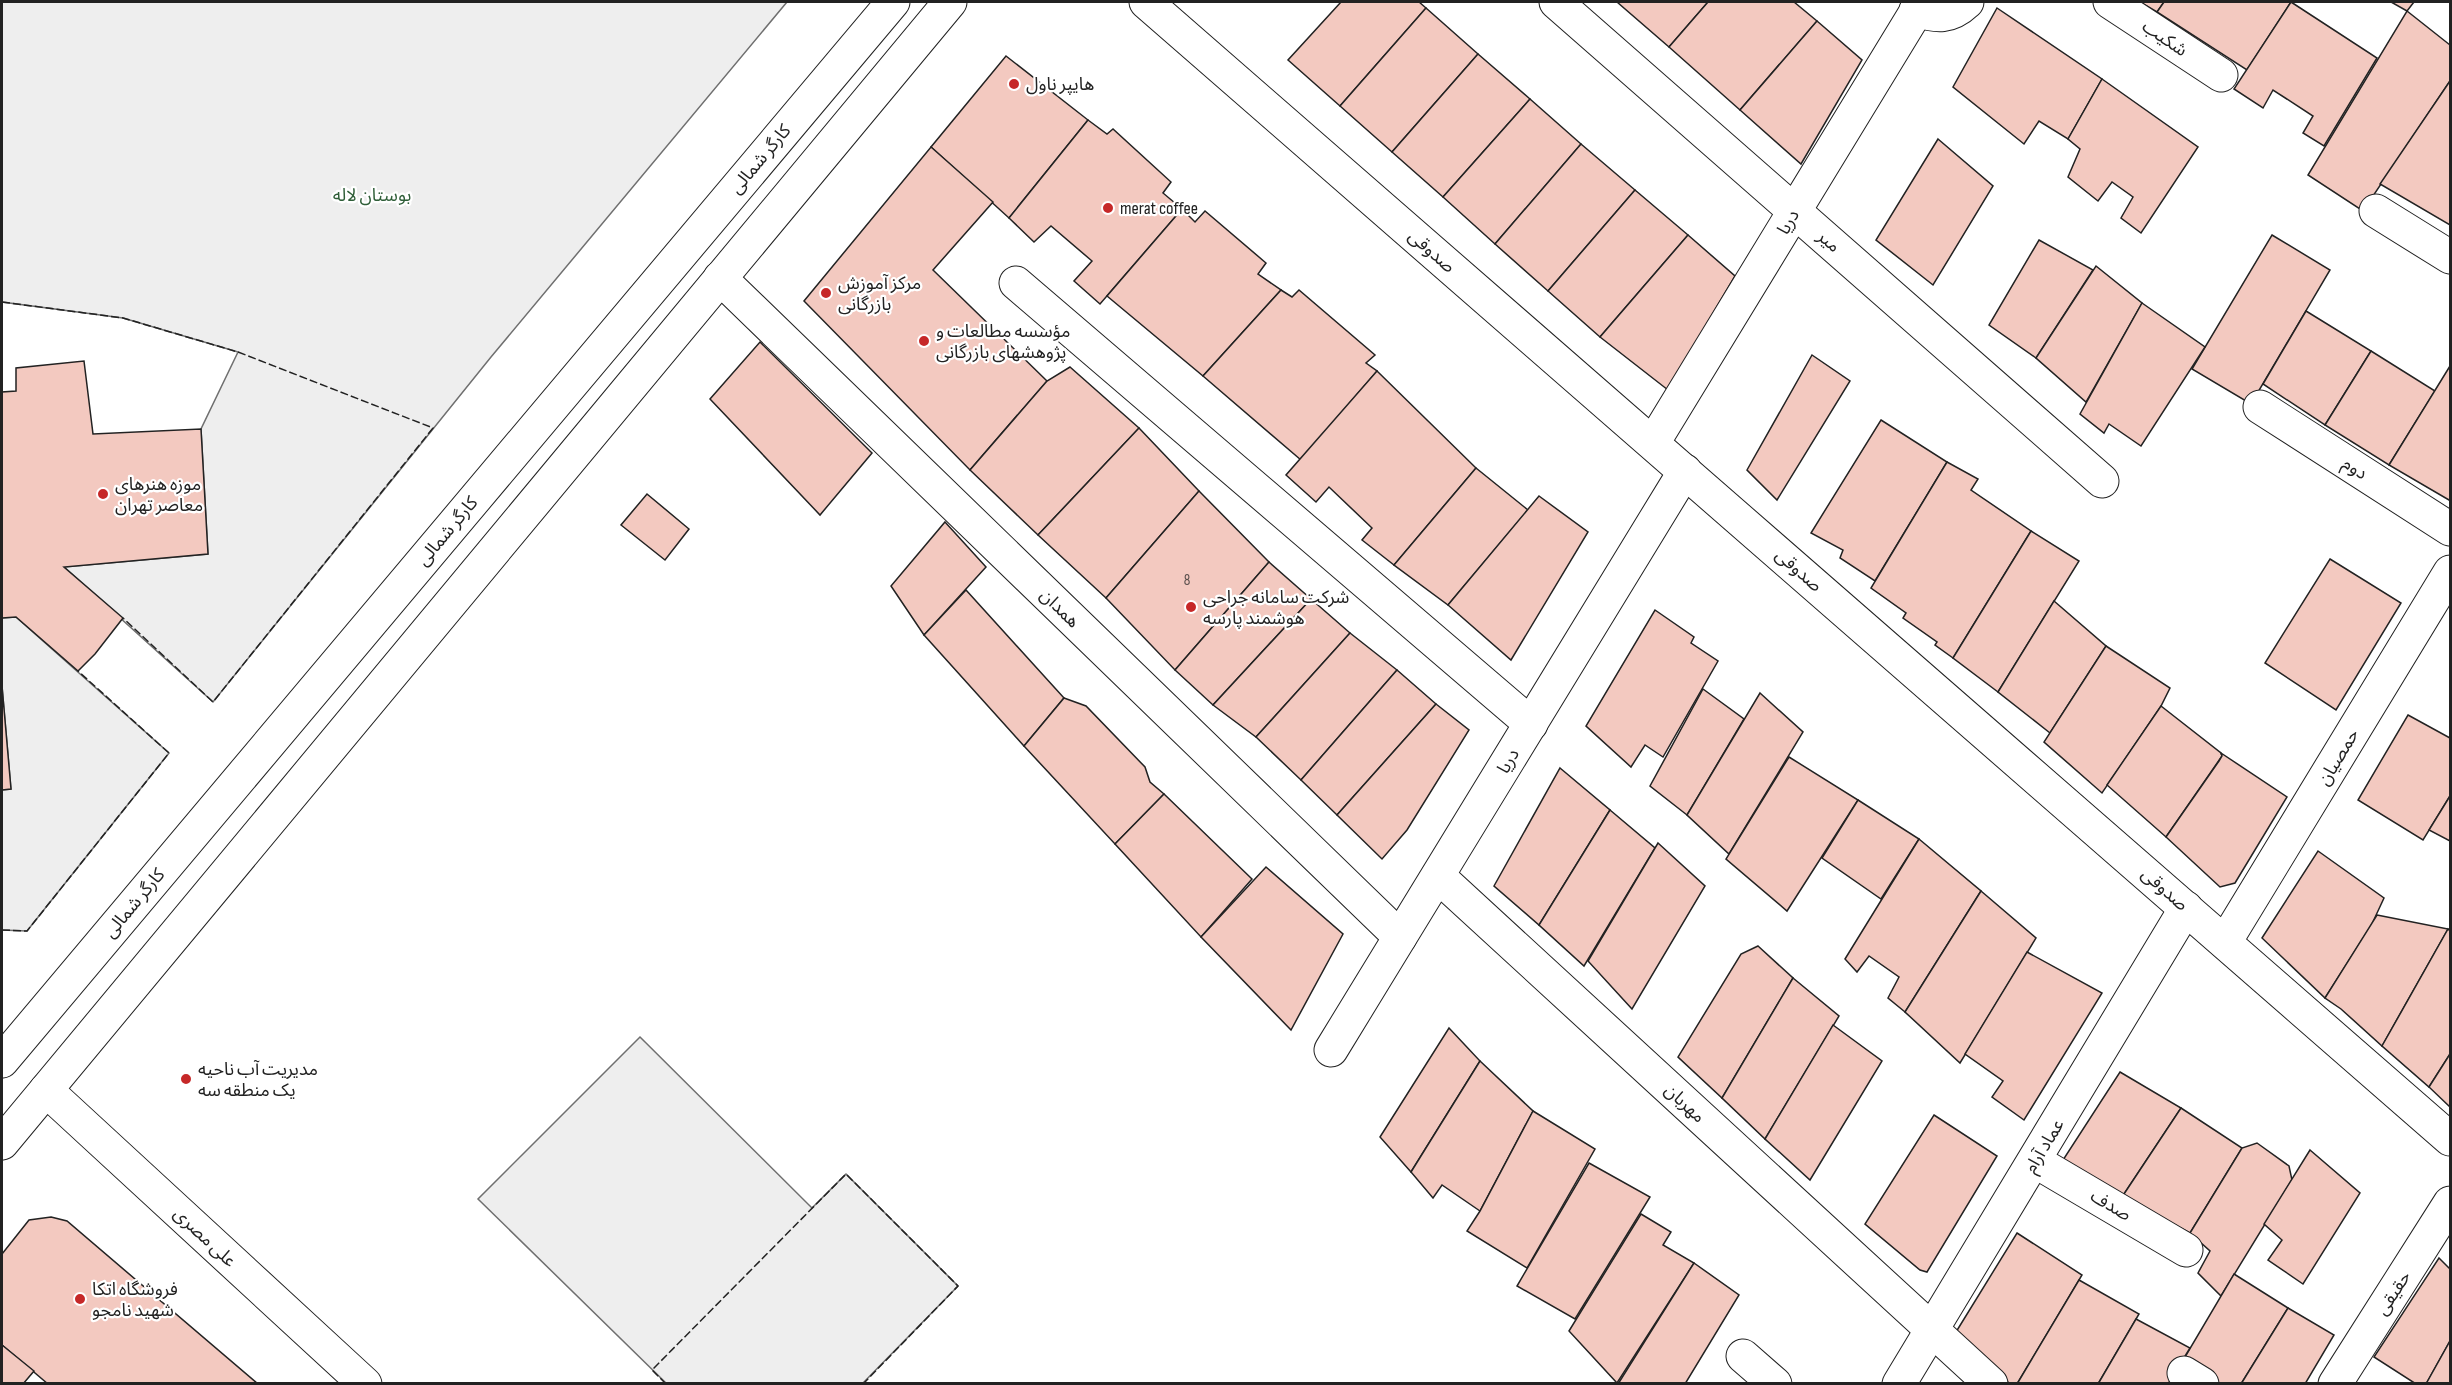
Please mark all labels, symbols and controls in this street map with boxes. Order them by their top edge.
street label: شکیب [2138,16,2191,61]
place label: هايپر ناول [1026,74,1094,95]
marker: هايپر ناول [1007,77,1021,91]
street label: کارگر شمالی [725,120,796,198]
park label: بوستان لاله [333,185,411,206]
place label: merat coffee [1120,198,1198,219]
marker: merat coffee [1101,201,1115,215]
street label: دریا [1773,206,1804,239]
street label: صدوقی [1404,225,1459,277]
street label: میر [1812,225,1844,257]
place label: مرکز آموزش بازرگانی [838,273,921,315]
marker: مرکز آموزش بازرگانی [819,286,833,300]
place label: مؤسسه مطالعات و پژوهشهای بازرگانی [936,321,1071,363]
marker: مؤسسه مطالعات و پژوهشهای بازرگانی [917,334,931,348]
street label: دوم [2337,453,2371,487]
place label: موزه هنرهای معاصر تهران [115,474,203,516]
marker: موزه هنرهای معاصر تهران [96,487,110,501]
street label: کارگر شمالی [412,492,483,570]
street label: صدوقی [1771,544,1826,596]
house number: 8 [1184,571,1190,590]
street label: همدان [1035,585,1084,632]
place label: شرکت سامانه جراحی هوشمند پارسه [1203,587,1349,629]
marker: شرکت سامانه جراحی هوشمند پارسه [1184,600,1198,614]
street label: حمصیان [2313,725,2363,789]
street label: دریا [1493,745,1524,778]
street label: صدوقی [2137,863,2192,915]
street label: کارگر شمالی [99,864,170,942]
place label: مدیریت آب ناحیه یک منطقه سه [198,1059,318,1101]
marker: مدیریت آب ناحیه یک منطقه سه [179,1072,193,1086]
street label: مهربان [1660,1079,1709,1127]
street label: عماد آرام [2020,1115,2071,1179]
street label: صدف [2087,1185,2135,1226]
street label: علی مصری [169,1203,240,1272]
street label: حقیقی [2371,1267,2415,1319]
place label: فروشگاه اتکا شهید نامجو [92,1279,178,1321]
marker: فروشگاه اتکا شهید نامجو [73,1292,87,1306]

